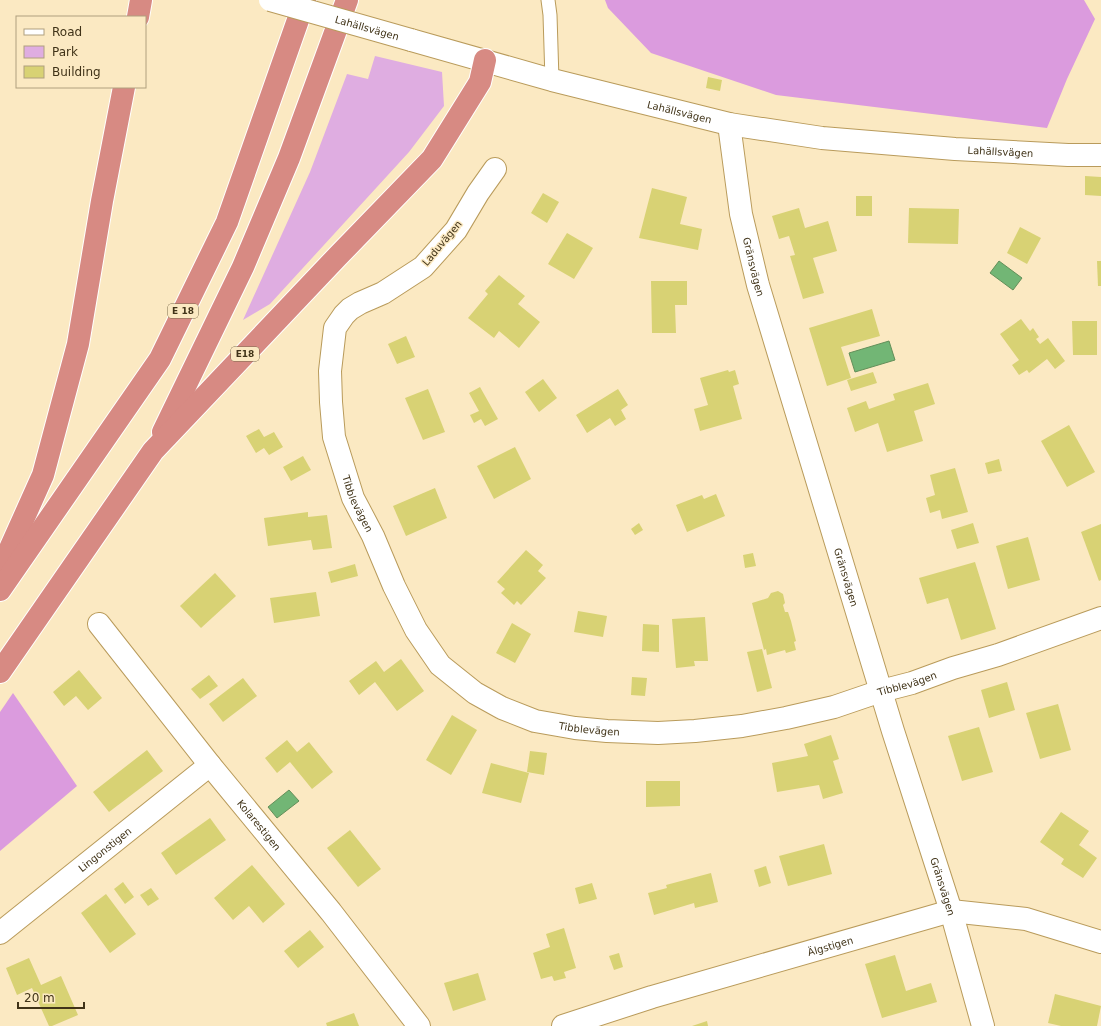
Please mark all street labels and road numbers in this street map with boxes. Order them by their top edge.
street label: Lahällsvägen [334,13,400,42]
street label: Lahällsvägen [646,98,713,125]
street label: Lahällsvägen [967,144,1034,159]
street label: Laduvägen [420,218,464,268]
street label: Gränsvägen [741,236,767,298]
road number: E 18 [168,304,198,318]
road number: E18 [231,347,259,361]
street label: Tibblevägen [340,473,375,534]
street label: Gränsvägen [832,547,860,608]
street label: Tibblevägen [875,669,938,698]
street label: Tibblevägen [557,720,620,737]
street label: Kolarestigen [235,797,283,852]
street label: Lingonstigen [76,825,133,874]
street label: Gränsvägen [929,856,957,917]
street label: Älgstigen [806,934,854,958]

